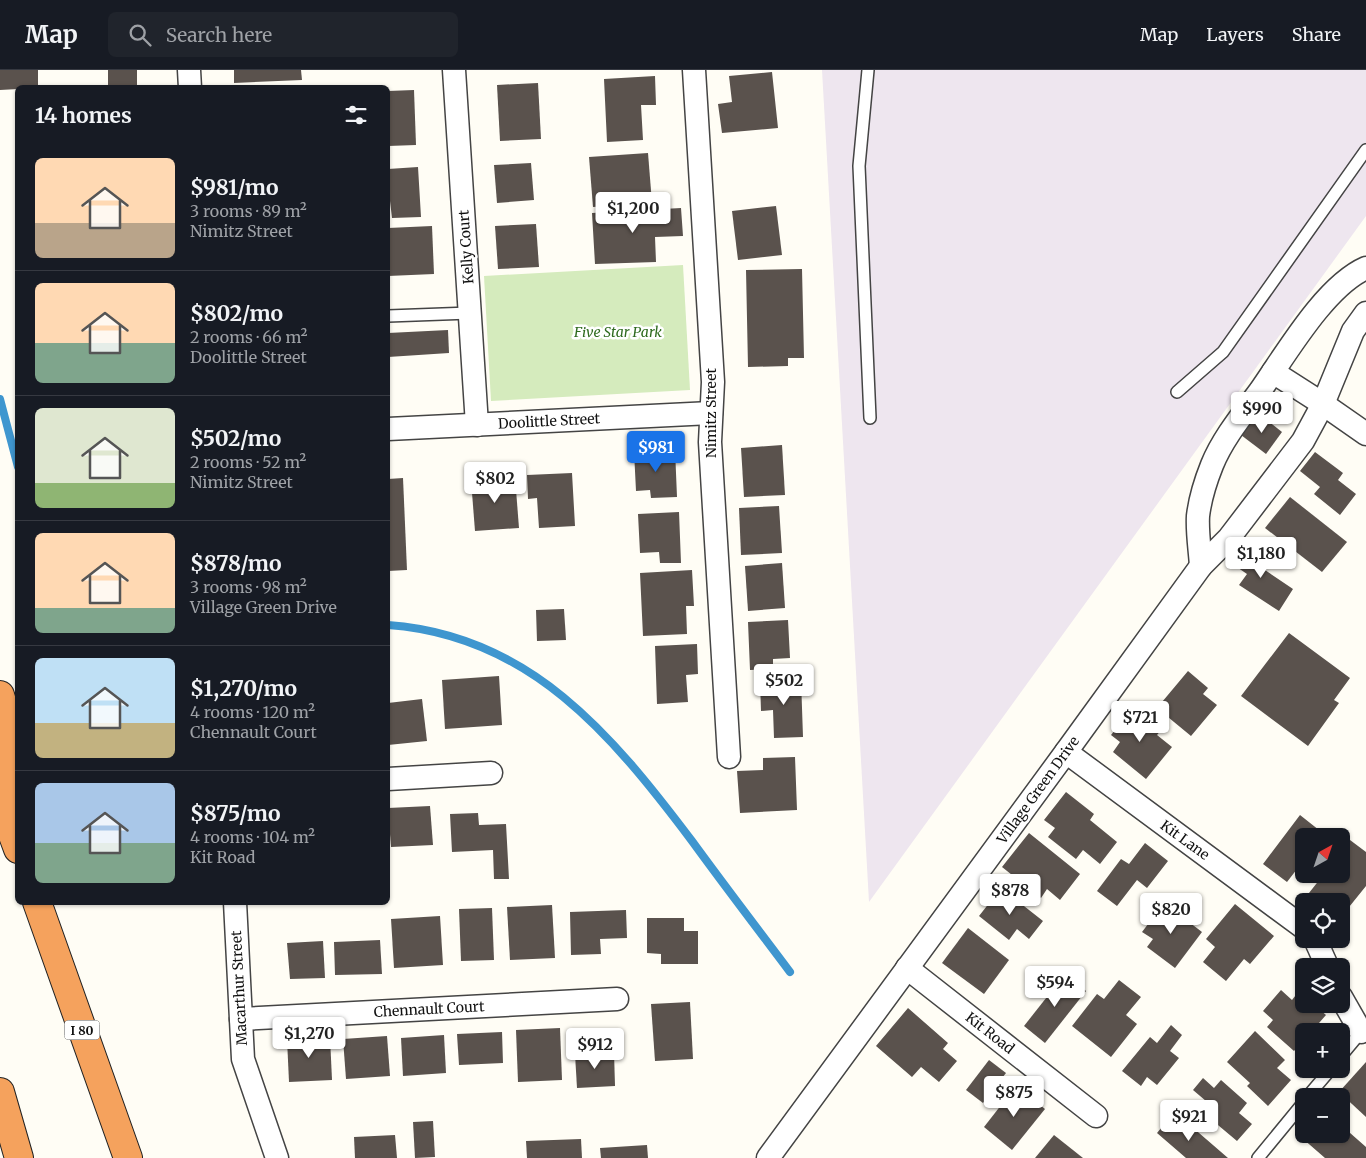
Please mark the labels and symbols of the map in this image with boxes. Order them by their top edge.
pin: $1,200 [592,191,674,234]
street label: Kelly Court [454,209,478,285]
park label: Five Star Park [573,323,662,341]
street label: Nimitz Street [702,368,720,458]
pin: $990 [1232,392,1292,434]
street label: Doolittle Street [498,409,601,433]
pin: $981 [626,430,686,473]
pin: $802 [465,462,525,504]
pin: $1,180 [1220,536,1302,579]
pin: $502 [754,664,814,706]
pin: $721 [1110,700,1170,743]
street label: Village Green Drive [992,733,1083,848]
street label: Kit Lane [1157,816,1213,864]
north arrow [1295,828,1350,882]
pin: $878 [980,874,1040,916]
pin: $820 [1141,892,1201,935]
street label: Macarthur Street [227,930,251,1046]
pin: $594 [1025,966,1085,1008]
street label: Chennault Court [373,997,485,1021]
street label: Kit Road [962,1008,1019,1058]
pin: $1,270 [268,1016,350,1059]
road number: I 80 [64,1020,100,1040]
pin: $912 [565,1028,625,1070]
pin: $875 [984,1076,1044,1118]
pin: $921 [1159,1100,1219,1142]

